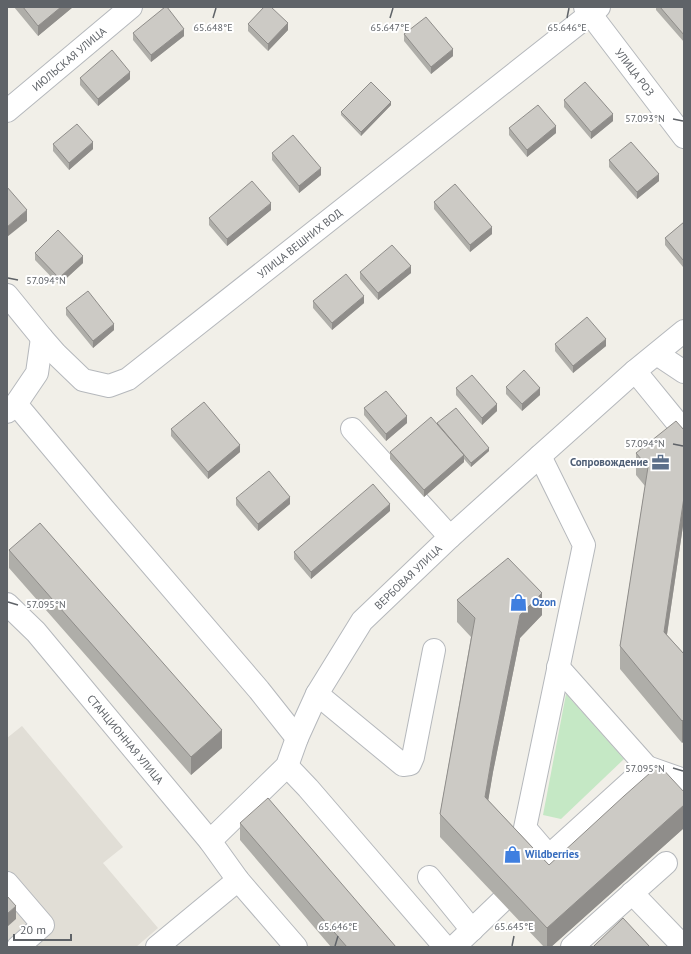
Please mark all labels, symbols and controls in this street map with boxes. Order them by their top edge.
text: 65.648°E [194,21,233,34]
text: 65.647°E [371,21,410,34]
text: 65.646°E [548,21,587,34]
street label: ИЮЛЬСКАЯ УЛИЦА [29,23,109,94]
street label: УЛИЦА РОЗ [612,46,657,99]
text: 57.093°N [625,112,665,125]
street label: УЛИЦА ВЕШНИХ ВОД [255,205,345,281]
text: 57.094°N [26,274,66,287]
text: 57.094°N [625,437,665,450]
office icon: Сопровождение [651,452,671,472]
place label: Сопровождение [570,455,648,469]
street label: ВЕРБОВАЯ УЛИЦА [371,541,445,612]
shop icon: Ozon [509,592,529,612]
place label: Ozon [532,595,556,609]
text: 57.095°N [26,598,66,611]
street label: СТАНЦИОННАЯ УЛИЦА [84,692,167,787]
text: 57.095°N [625,762,665,775]
shop icon: Wildberries [502,844,522,864]
place label: Wildberries [525,847,579,861]
scale bar [14,916,71,942]
text: 65.646°E [319,920,358,933]
text: 65.645°E [495,920,534,933]
text: 20 m [20,922,46,937]

